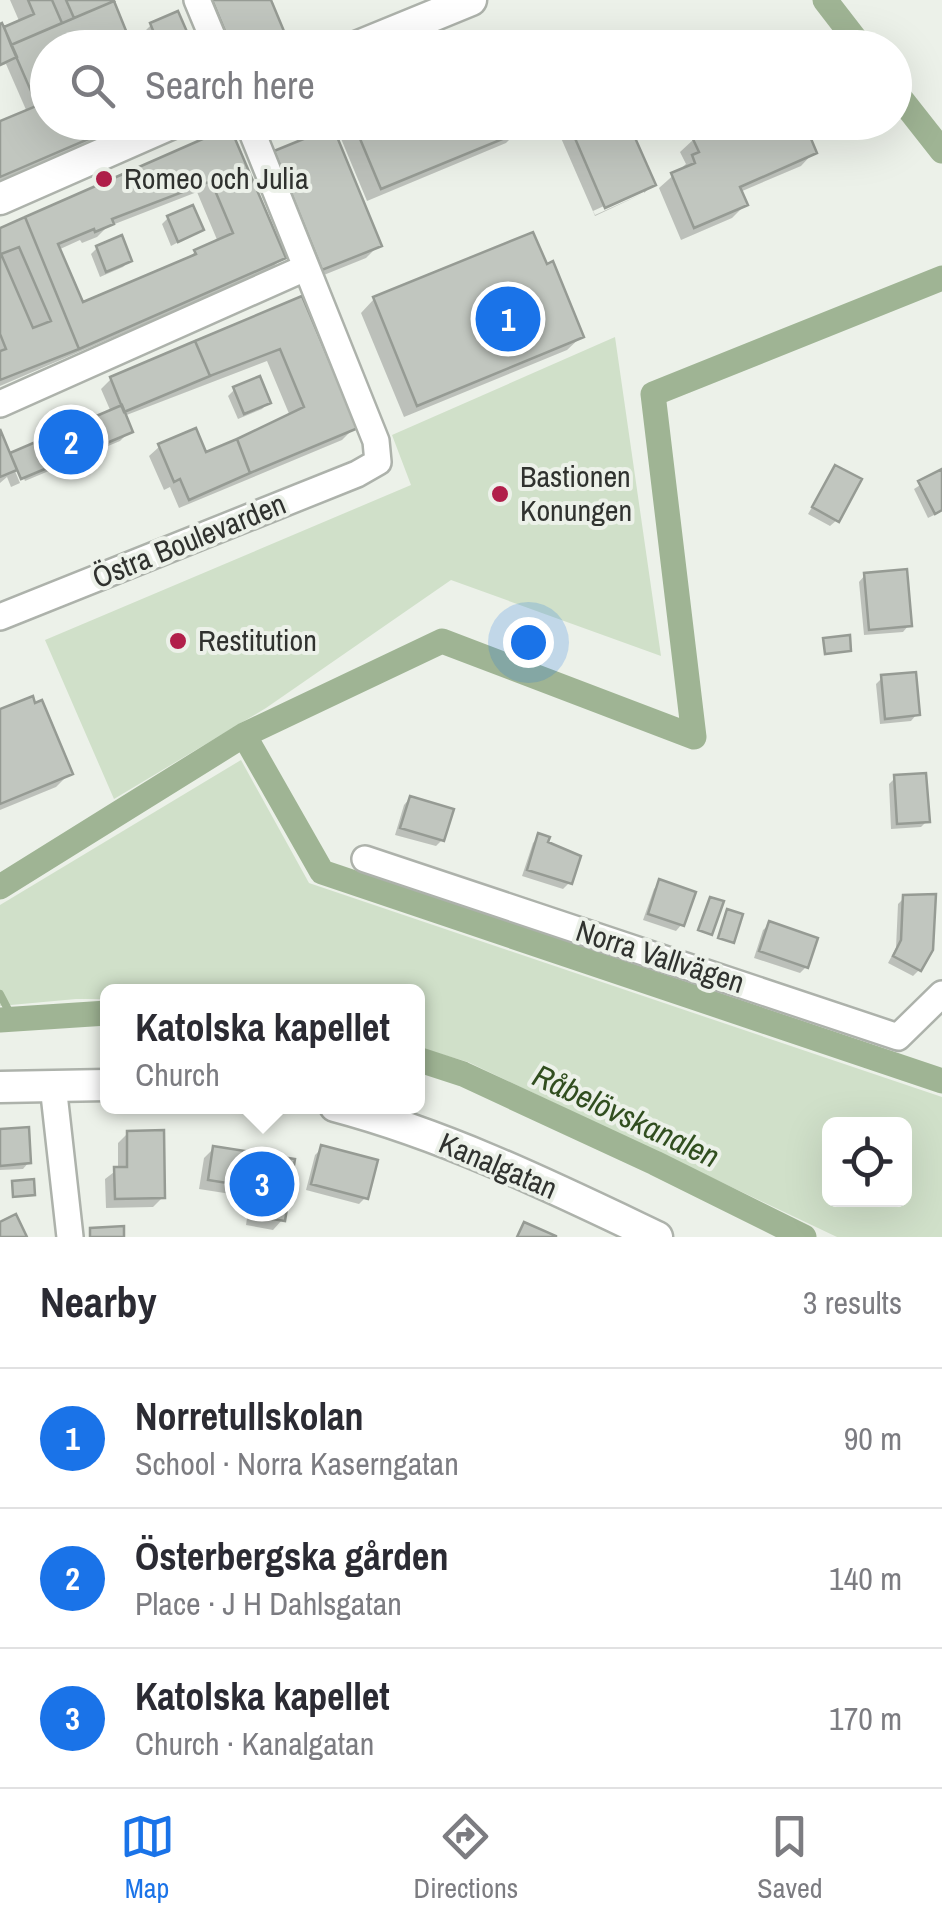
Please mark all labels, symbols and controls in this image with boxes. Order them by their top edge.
search box [30,30,912,140]
icon: search [65,58,120,113]
text: Search here [145,60,315,111]
place label: Romeo och Julia [124,158,309,198]
marker: Romeo och Julia [93,168,115,190]
pin: 1 [476,282,540,356]
pin: 2 [38,404,104,480]
place label: Bastionen Konungen [520,456,632,530]
street label: Östra Boulevarden [86,483,291,597]
marker: Bastionen Konungen [489,483,511,505]
your location [503,617,554,668]
place label: Restitution [198,620,317,660]
marker: Restitution [167,630,189,652]
street label: Norra Vallvägen [571,910,750,1002]
popup [100,984,425,1114]
text: Katolska kapellet [135,1002,390,1053]
text: Church [135,1053,220,1096]
water label: Råbelövskanalen [526,1054,727,1178]
map controls [822,1117,912,1207]
button: locate [822,1117,912,1207]
street label: Kanalgatan [433,1122,563,1208]
pin: 3 [230,1146,294,1222]
text: Nearby [40,1274,157,1330]
text: 3 results [803,1281,902,1324]
text: Norretullskolan [135,1391,364,1442]
text: 1 [65,1417,80,1460]
text: 90 m [844,1417,902,1460]
text: School · Norra Kaserngatan [135,1442,459,1485]
text: Österbergska gården [135,1531,448,1582]
text: 2 [65,1557,80,1600]
text: 140 m [829,1557,902,1600]
text: Place · J H Dahlsgatan [135,1582,402,1625]
text: Katolska kapellet [135,1671,390,1722]
text: 3 [65,1697,80,1740]
text: 170 m [829,1697,902,1740]
text: Church · Kanalgatan [135,1722,374,1765]
tab: Map [120,1809,175,1907]
tab: Directions [414,1809,518,1907]
tab: Saved [757,1809,822,1907]

